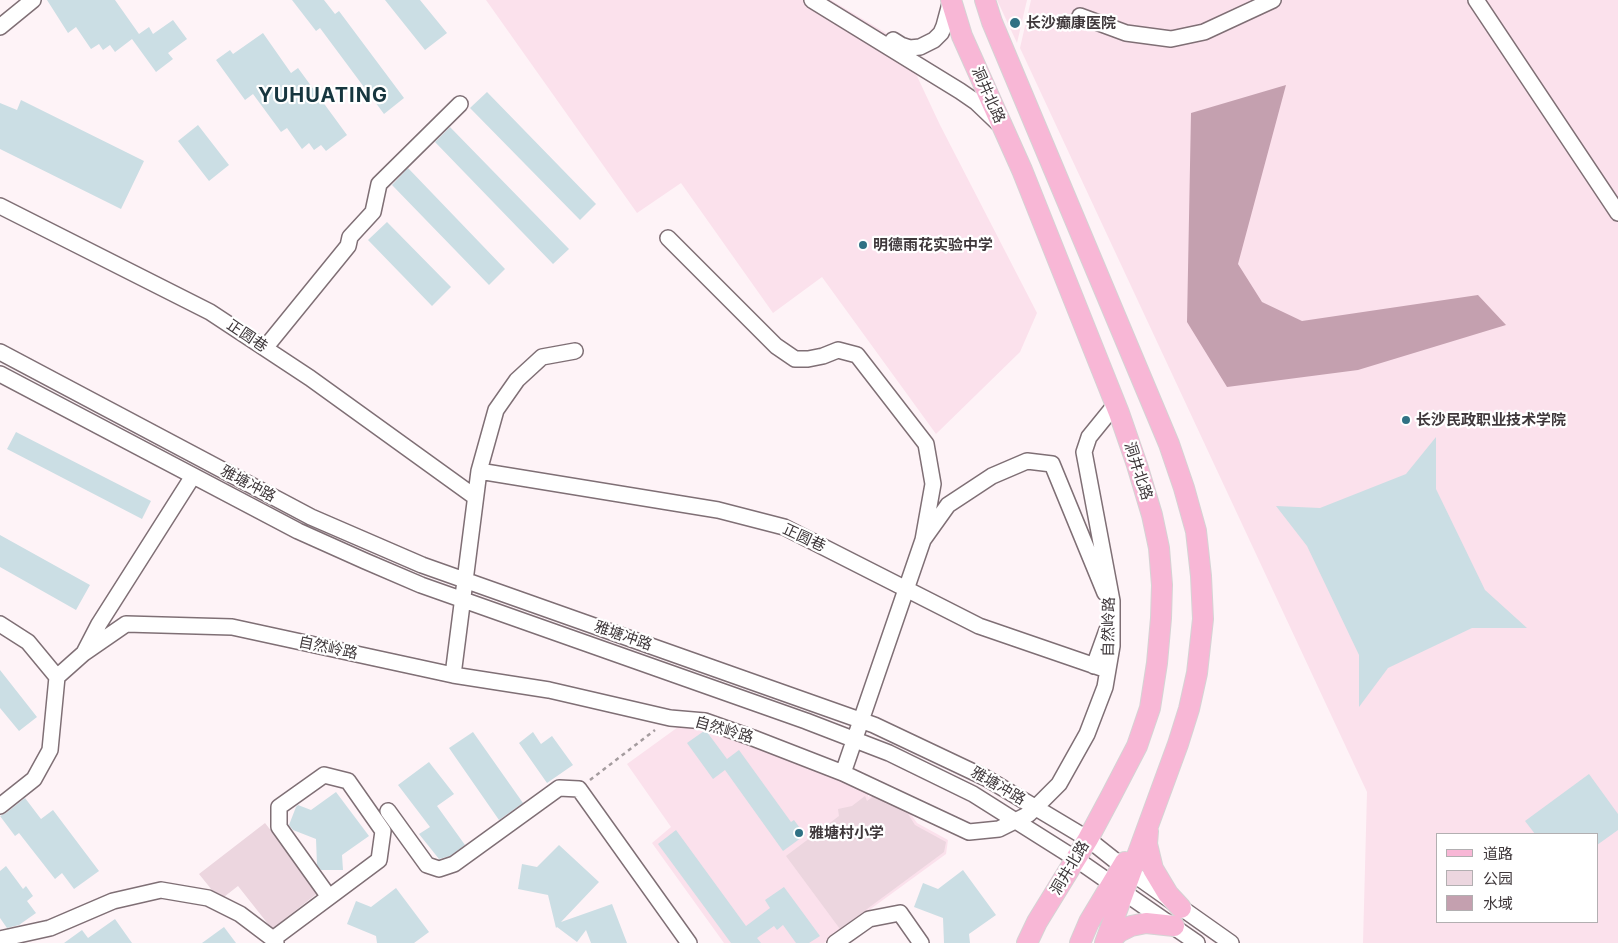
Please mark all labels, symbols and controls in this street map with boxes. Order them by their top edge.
place label: 长沙癫康医院 [1026,14,1116,32]
marker: 长沙癫康医院 [1008,16,1022,30]
street label: 洞井北路 [968,64,1008,126]
district label: YUHUATING [257,84,389,108]
place label: 明德雨花实验中学 [873,236,993,254]
marker: 明德雨花实验中学 [857,239,869,251]
street label: 正圆巷 [223,316,271,356]
place label: 长沙民政职业技术学院 [1416,411,1566,429]
marker: 长沙民政职业技术学院 [1400,414,1412,426]
street label: 洞井北路 [1120,440,1156,502]
street label: 雅塘冲路 [217,462,279,506]
street label: 正圆巷 [780,520,828,556]
street label: 自然岭路 [1099,597,1119,657]
street label: 雅塘冲路 [592,618,654,654]
street label: 自然岭路 [297,633,359,663]
street label: 自然岭路 [693,713,755,747]
street label: 雅塘冲路 [968,763,1028,809]
place label: 雅塘村小学 [809,824,884,842]
marker: 雅塘村小学 [793,827,805,839]
legend [1436,833,1598,923]
street label: 洞井北路 [1047,838,1093,898]
text: 道路 [1483,844,1513,863]
text: 公园 [1483,869,1513,888]
text: 水域 [1483,894,1513,913]

